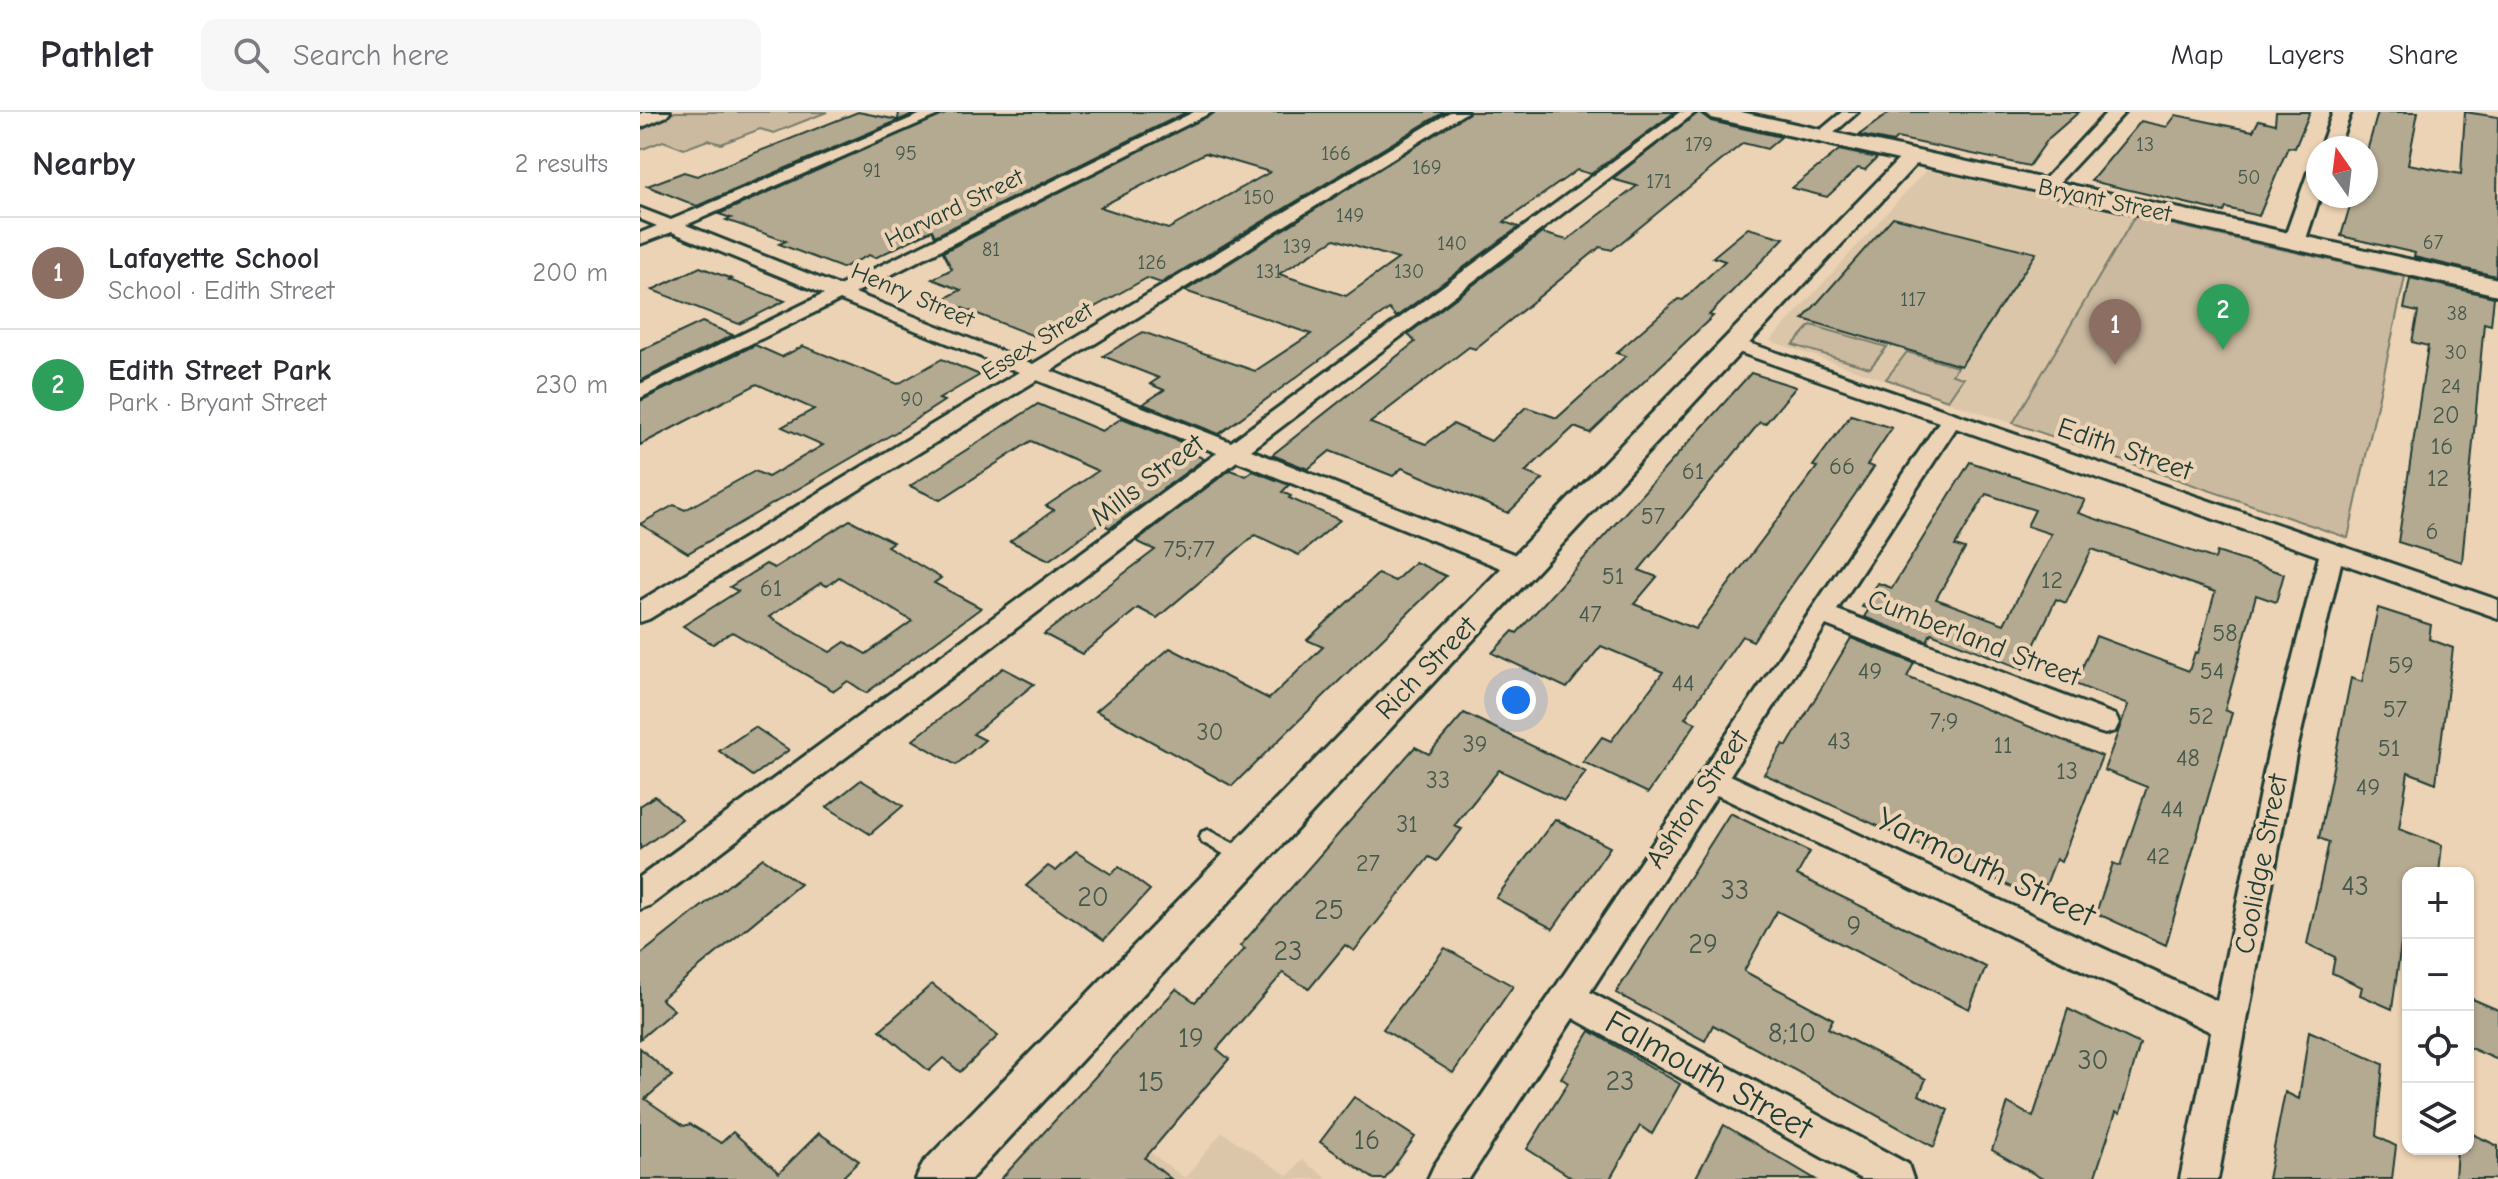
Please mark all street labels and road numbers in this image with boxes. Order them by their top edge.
street label: Harvard Street [880,162,1029,254]
street label: Bryant Street [2036,172,2175,228]
street label: Henry Street [847,257,980,334]
street label: Essex Street [976,295,1099,386]
street label: Edith Street [2053,411,2198,487]
street label: Mills Street [1084,427,1211,533]
street label: Cumberland Street [1863,583,2086,694]
street label: Rich Street [1369,609,1484,726]
street label: Ashton Street [1639,723,1756,874]
street label: Coolidge Street [2228,770,2294,957]
street label: Yarmouth Street [1870,799,2103,936]
street label: Falmouth Street [1598,1002,1821,1149]

